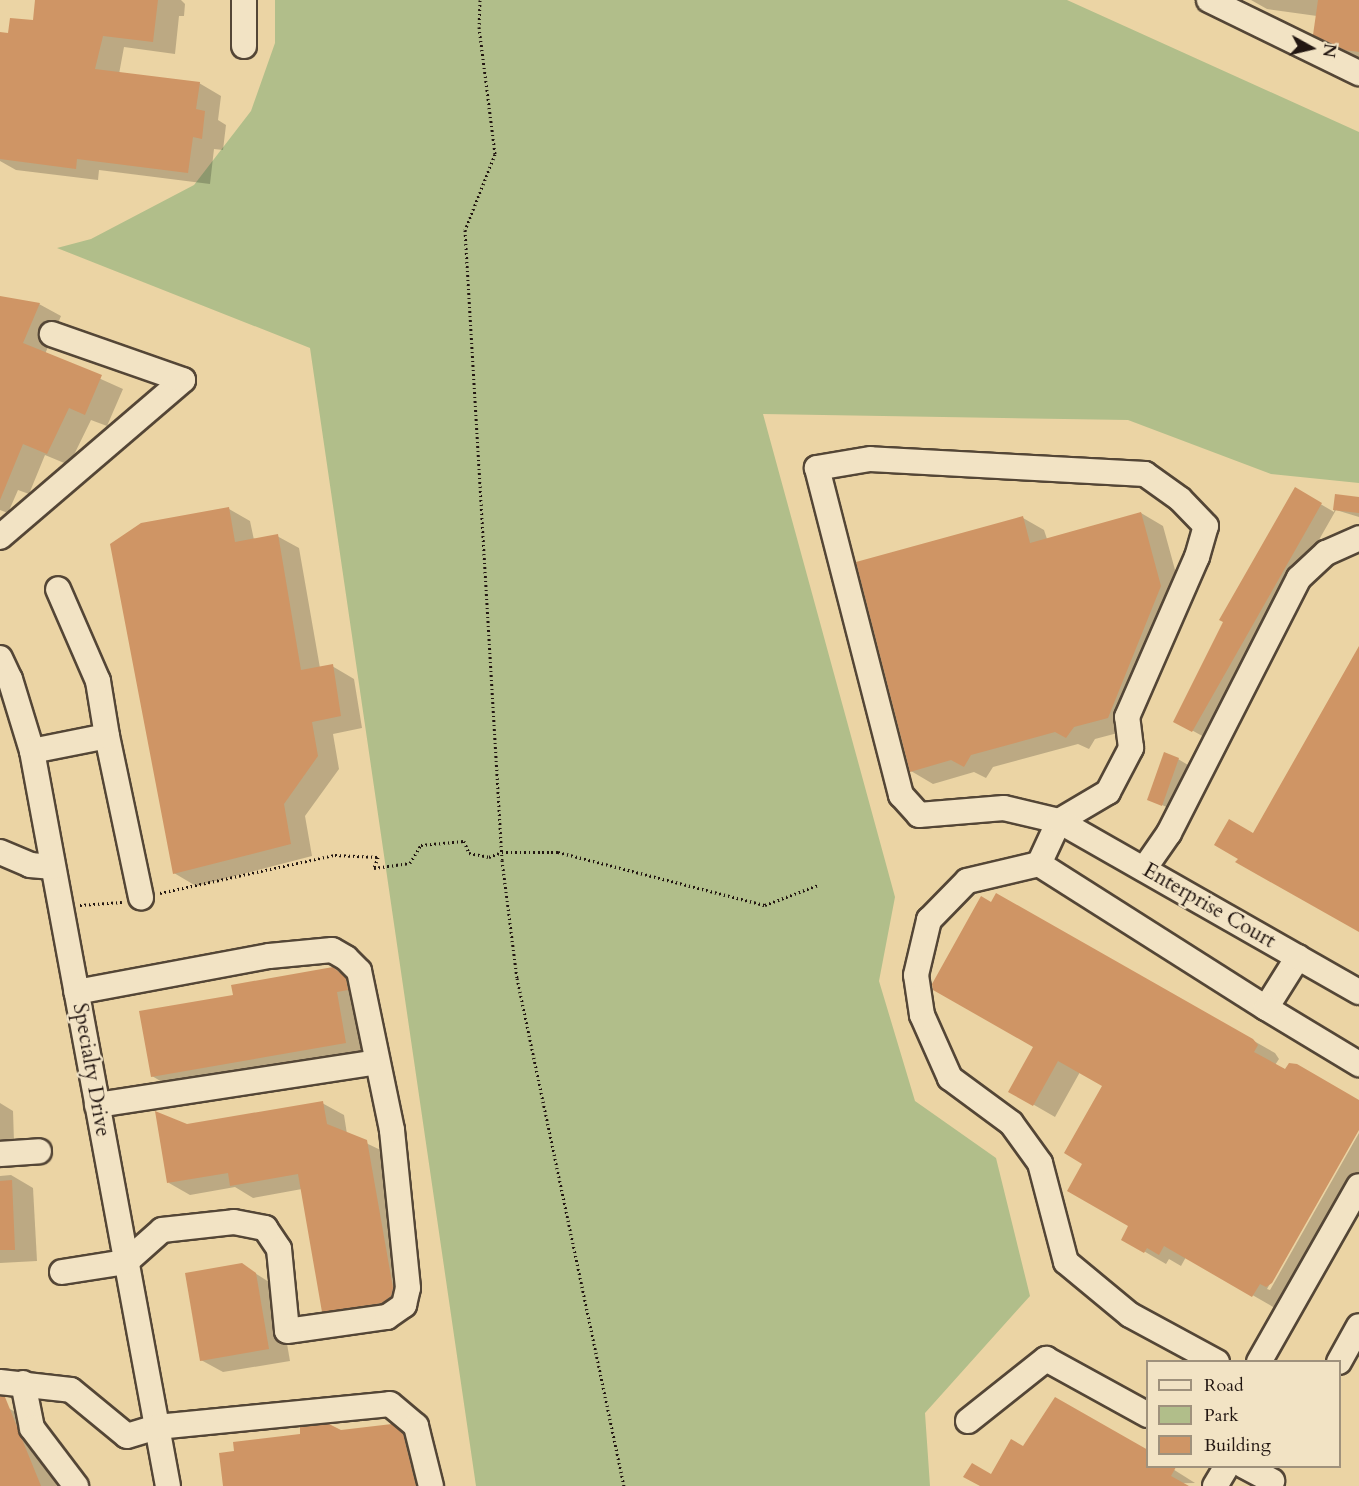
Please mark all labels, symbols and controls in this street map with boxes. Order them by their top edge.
north arrow [1281,18,1341,78]
text: N [1317,42,1341,59]
street label: Enterprise Court [1138,858,1280,954]
street label: Specialty Drive [67,1001,115,1139]
legend [1146,1360,1341,1468]
text: Road [1204,1373,1244,1398]
text: Park [1204,1403,1239,1428]
text: Building [1204,1433,1271,1458]

